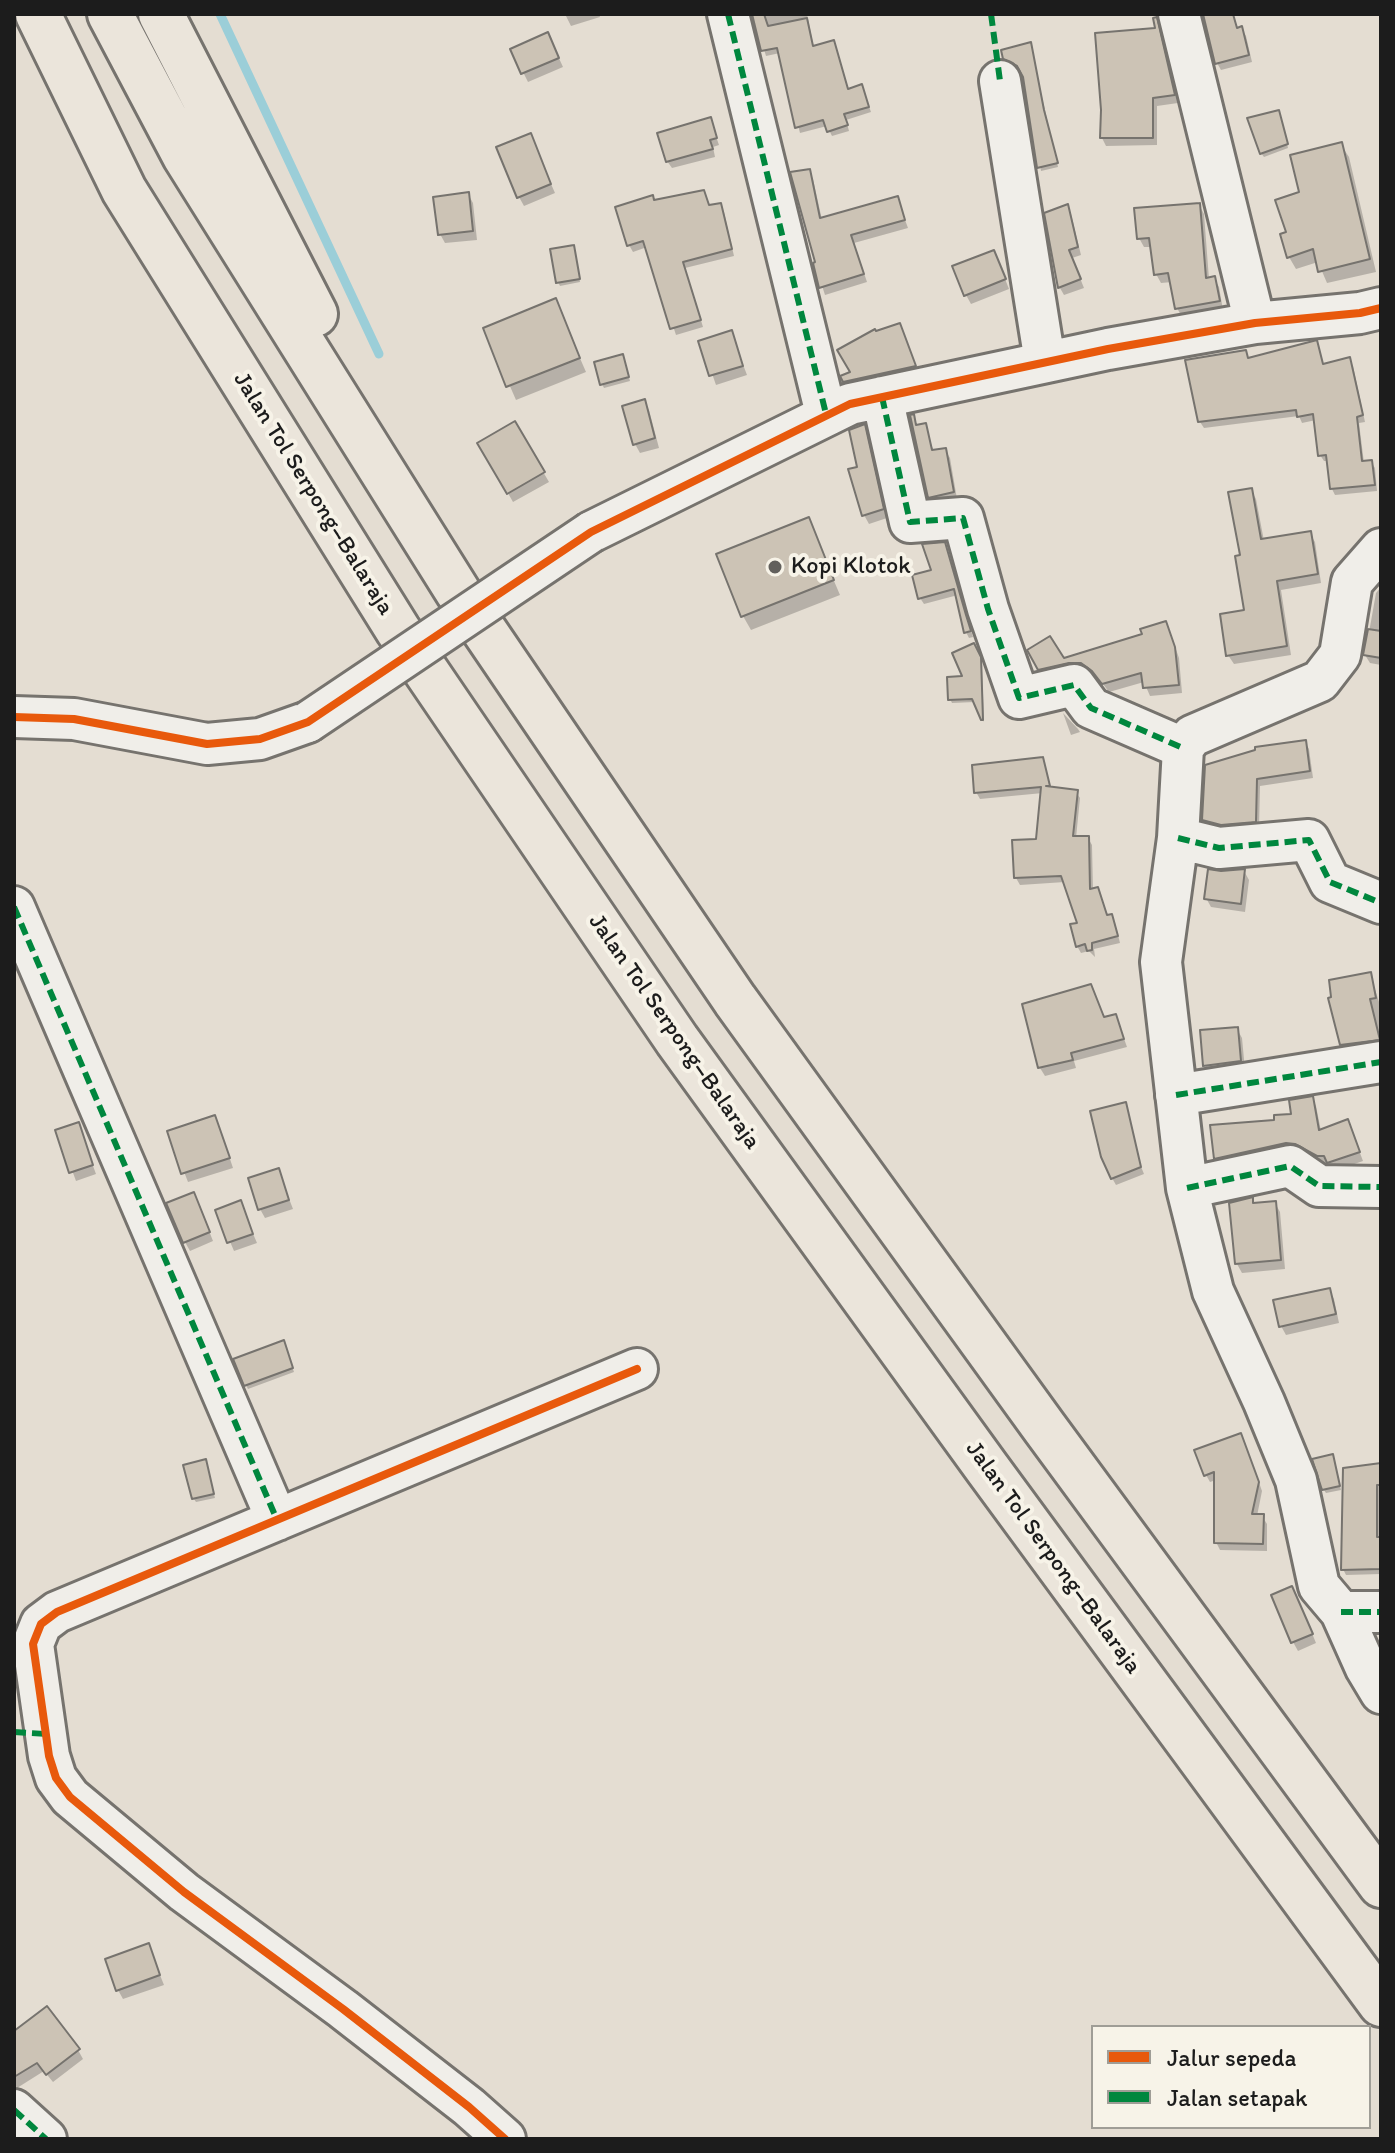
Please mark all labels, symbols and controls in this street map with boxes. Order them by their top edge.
street label: Jalan Tol Serpong–Balaraja [226,367,400,621]
place label: Kopi Klotok [791,553,911,581]
marker: Kopi Klotok [766,558,784,576]
street label: Jalan Tol Serpong–Balaraja [582,909,766,1155]
street label: Jalan Tol Serpong–Balaraja [959,1436,1147,1680]
legend [1091,2025,1371,2129]
text: Jalur sepeda [1167,2043,1296,2072]
text: Jalan setapak [1167,2083,1307,2112]

